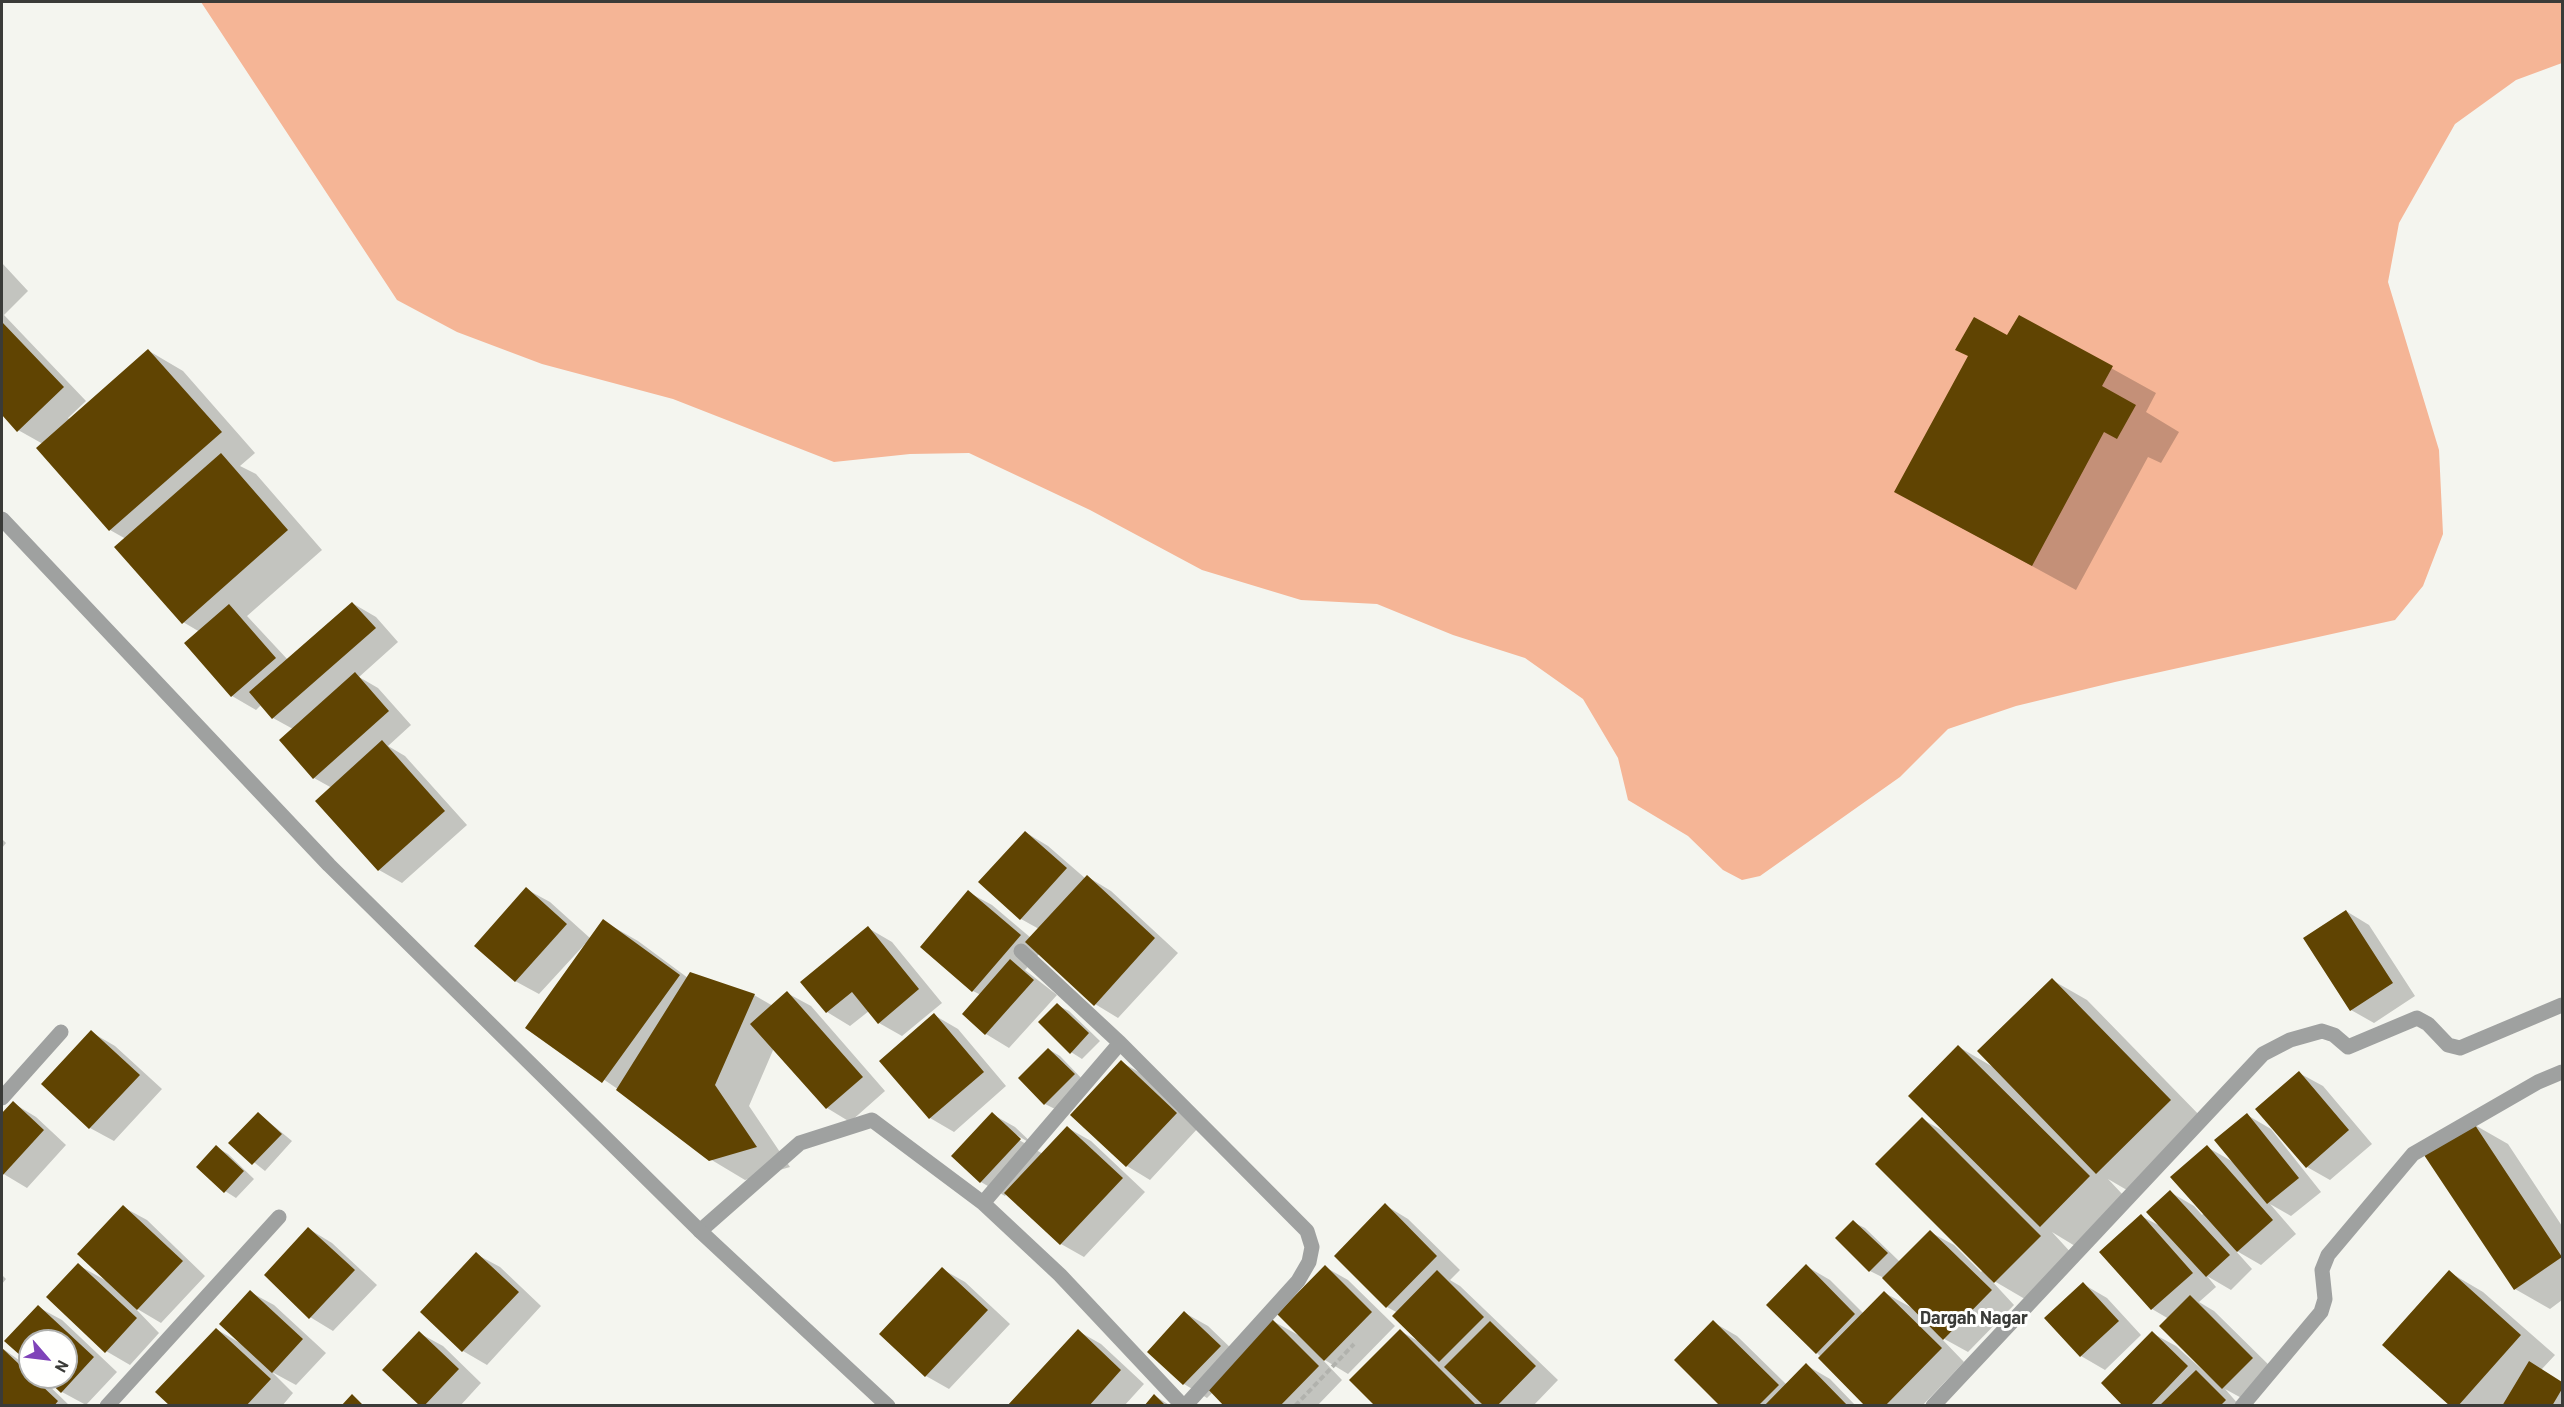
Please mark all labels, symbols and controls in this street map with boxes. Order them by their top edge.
district label: Dargah Nagar [1920,1307,2028,1329]
north arrow [18,1329,78,1389]
text: N [52,1358,73,1376]

